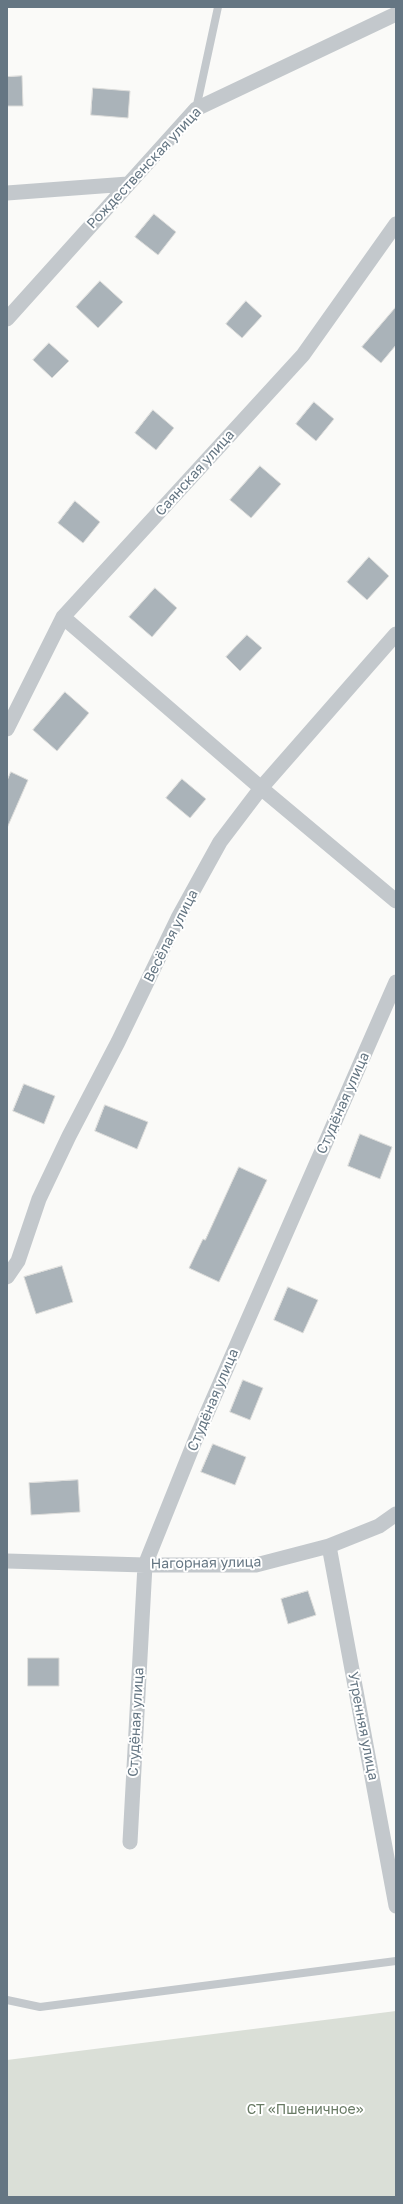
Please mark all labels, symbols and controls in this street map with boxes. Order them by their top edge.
street label: Рождественская улица [83,104,205,232]
street label: Саянская улица [152,427,238,519]
street label: Весёлая улица [140,887,202,985]
street label: Студёная улица [313,1050,373,1156]
street label: Студёная улица [184,1346,242,1454]
street label: Нагорная улица [150,1554,262,1572]
street label: Студёная улица [125,1667,147,1777]
street label: Утренняя улица [344,1670,382,1782]
park label: СТ «Пшеничное» [247,2102,363,2118]

